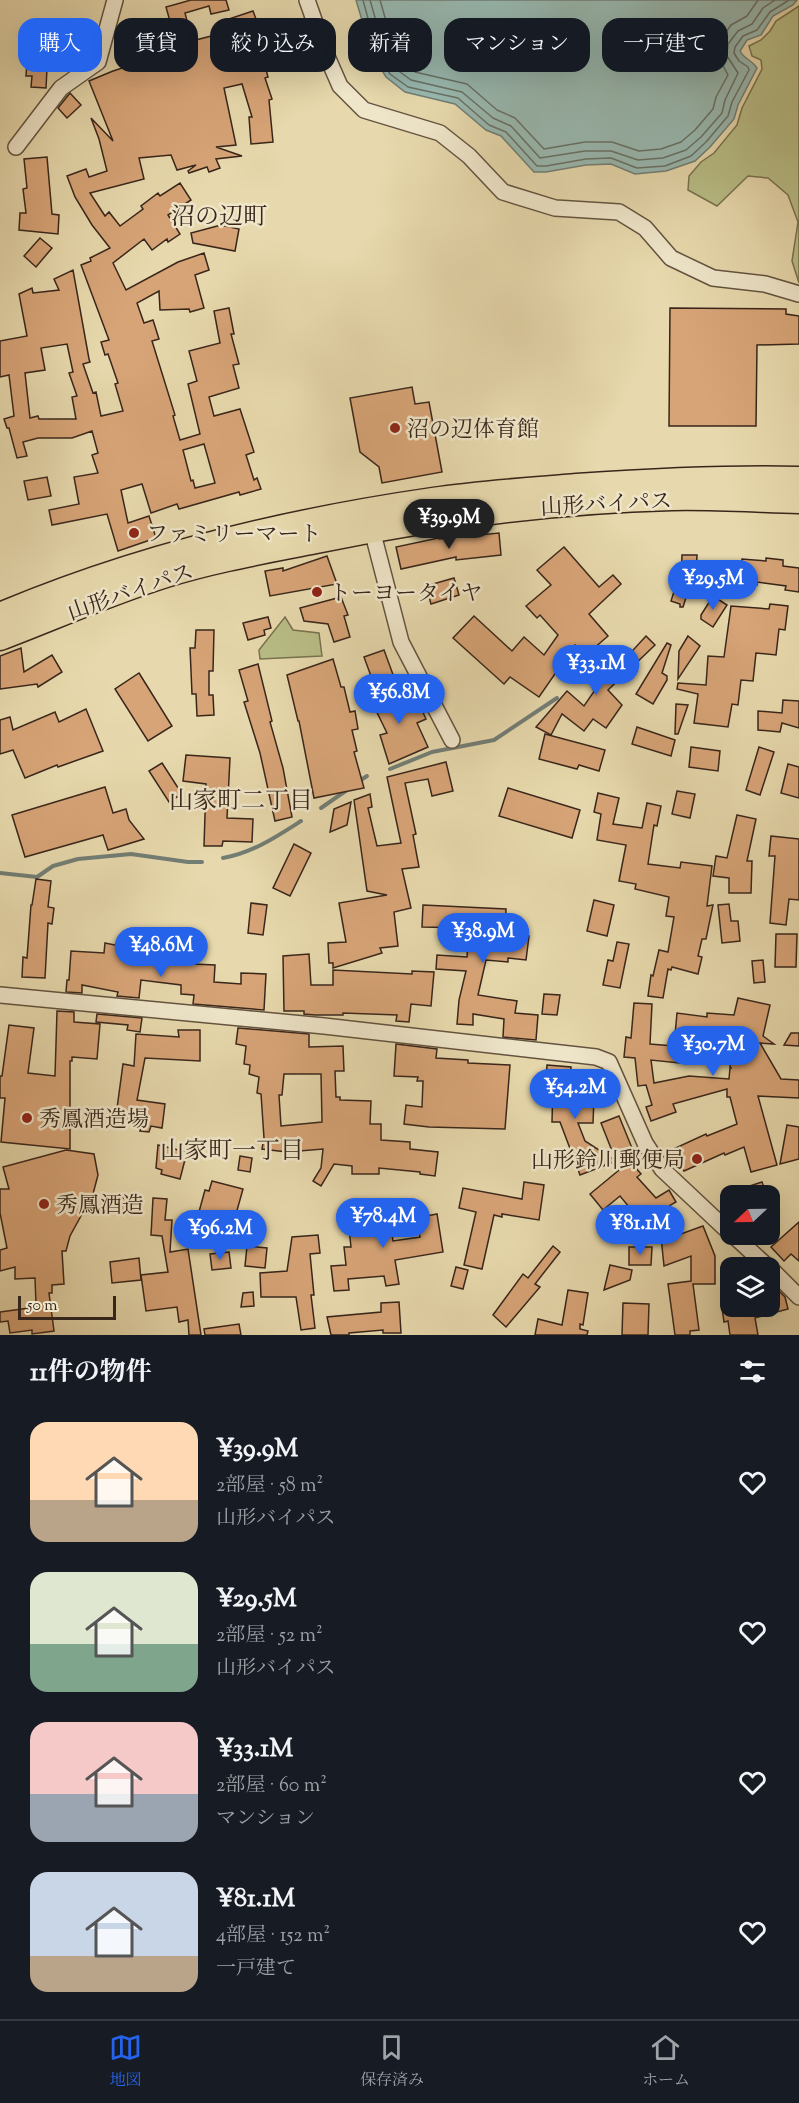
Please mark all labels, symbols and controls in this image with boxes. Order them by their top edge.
chip: 購入 [18,18,102,72]
chip: 賃貸 [114,18,198,72]
chip: 絞り込み [210,18,336,72]
chip: 新着 [348,18,432,72]
chip: マンション [444,18,590,72]
chip: 一戸建て [602,18,728,72]
district label: 沼の辺町 [171,201,267,235]
place label: 沼の辺体育館 [407,415,539,447]
marker: 沼の辺体育館 [388,421,402,435]
street label: 山形バイパス [540,487,673,525]
pin: ¥39.9M [400,499,498,550]
text: ¥39.9M [417,504,481,533]
place label: ファミリーマート [146,520,322,552]
marker: ファミリーマート [127,526,141,540]
street label: 山形バイパス [64,557,198,630]
pin: ¥29.5M [664,560,762,611]
text: ¥29.5M [682,565,744,594]
place label: トーヨータイヤ [329,579,483,611]
marker: トーヨータイヤ [310,585,324,599]
pin: ¥33.1M [547,645,645,696]
text: ¥33.1M [566,650,626,679]
pin: ¥56.8M [350,674,448,725]
text: ¥56.8M [368,679,430,708]
district label: 山家町二丁目 [169,785,313,819]
pin: ¥38.9M [434,913,532,964]
text: ¥38.9M [451,918,515,947]
pin: ¥48.6M [112,927,210,978]
text: ¥48.6M [129,932,193,961]
pin: ¥30.7M [664,1026,762,1077]
text: ¥30.7M [681,1031,745,1060]
pin: ¥54.2M [526,1069,624,1120]
text: ¥54.2M [544,1074,606,1103]
place label: 秀鳳酒造場 [39,1105,149,1137]
marker: 秀鳳酒造場 [20,1111,34,1125]
district label: 山家町一丁目 [160,1135,304,1169]
place label: 山形鈴川郵便局 [531,1146,685,1178]
marker: 山形鈴川郵便局 [690,1152,704,1166]
north arrow [720,1185,780,1245]
map controls [720,1185,780,1317]
place label: 秀鳳酒造 [56,1191,144,1223]
marker: 秀鳳酒造 [37,1197,51,1211]
pin: ¥78.4M [334,1198,432,1249]
text: ¥78.4M [350,1203,416,1232]
pin: ¥81.1M [591,1205,689,1256]
pin: ¥96.2M [171,1210,269,1261]
text: ¥81.1M [610,1210,670,1239]
text: ¥96.2M [188,1215,252,1244]
button: layers [720,1257,780,1317]
scale bar [18,1293,116,1320]
text: 50 m [27,1295,58,1318]
text: 11件の物件 [30,1355,152,1392]
icon: filters [736,1355,769,1388]
text: ¥39.9M [216,1431,298,1468]
icon: home [78,1446,150,1518]
icon: heart [736,1466,769,1499]
text: 2部屋 · 58 m² [216,1472,323,1501]
text: 山形バイパス [216,1505,336,1534]
text: ¥29.5M [216,1581,297,1618]
icon: home [78,1596,150,1668]
icon: heart [736,1616,769,1649]
text: 2部屋 · 52 m² [216,1622,323,1651]
text: 山形バイパス [216,1655,336,1684]
text: ¥33.1M [216,1731,293,1768]
icon: home [78,1746,150,1818]
icon: heart [736,1766,769,1799]
text: 2部屋 · 60 m² [216,1772,327,1801]
text: マンション [216,1805,315,1834]
text: ¥81.1M [216,1881,295,1918]
icon: home [78,1896,150,1968]
icon: heart [736,1916,769,1949]
text: 4部屋 · 152 m² [216,1922,330,1951]
text: 一戸建て [216,1955,296,1984]
tab: 地図 [109,2031,142,2093]
tab: 保存済み [360,2031,424,2093]
tab: ホーム [642,2031,690,2093]

